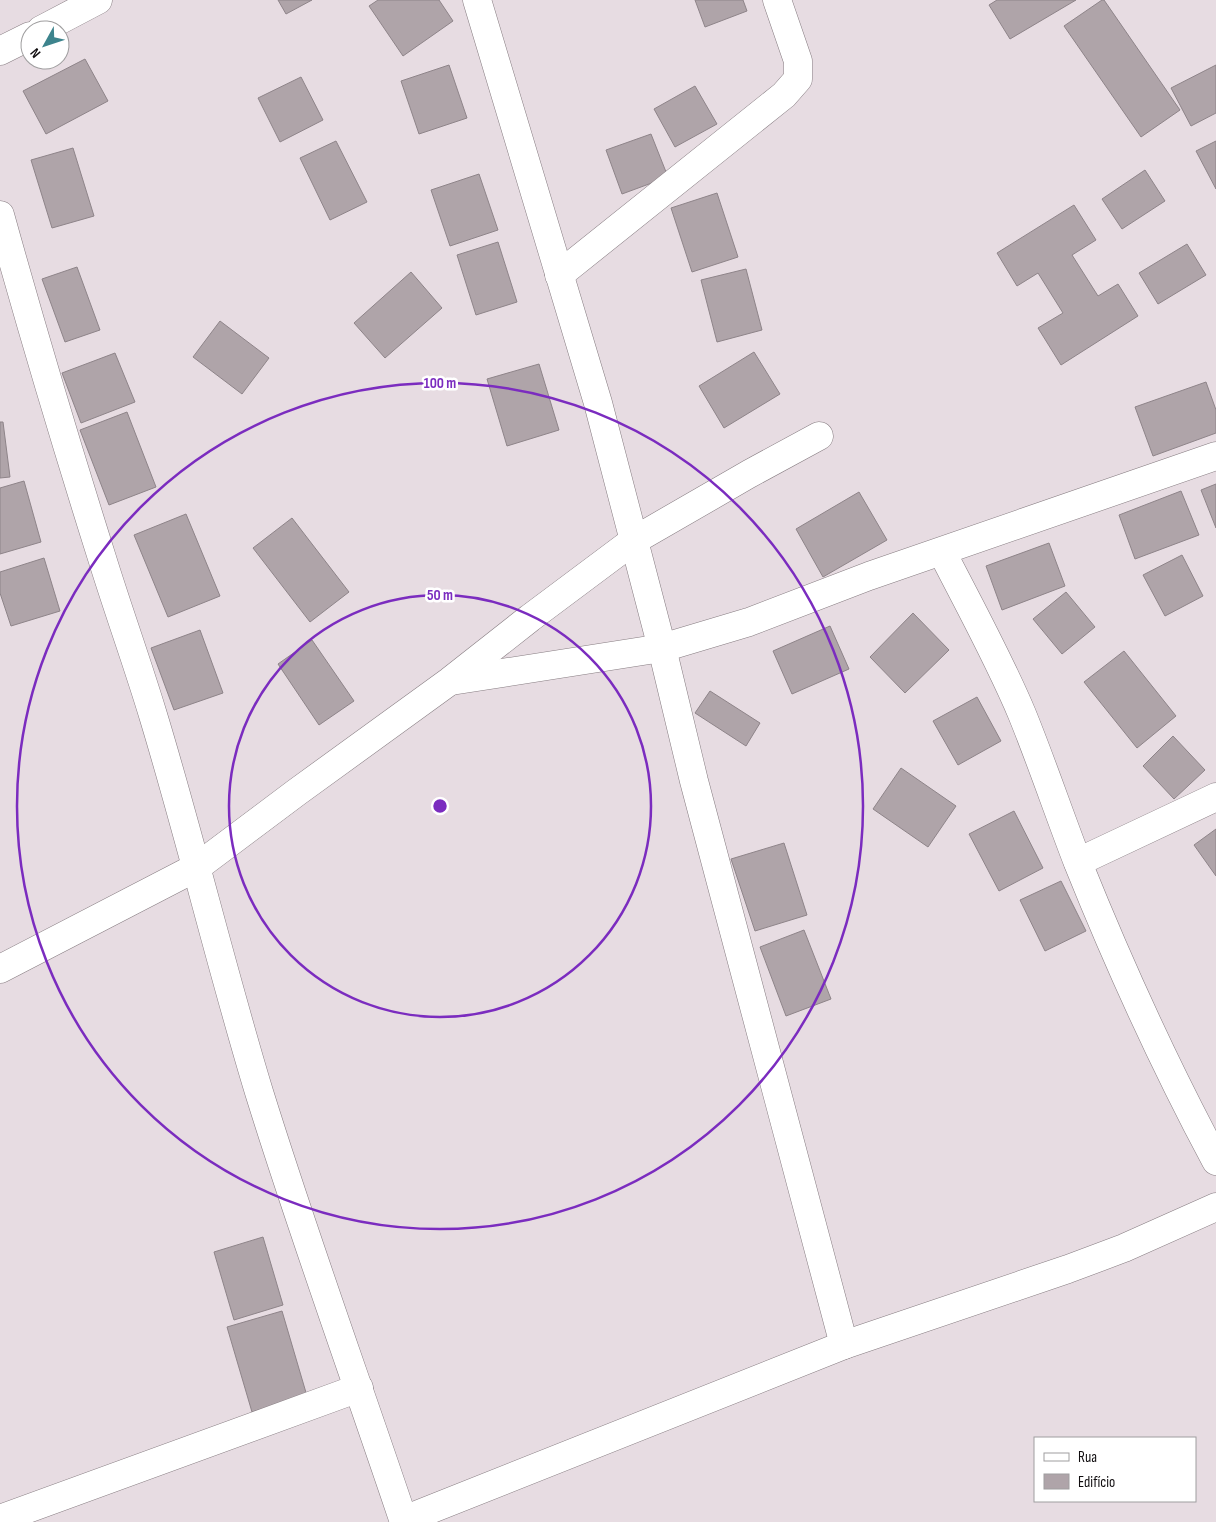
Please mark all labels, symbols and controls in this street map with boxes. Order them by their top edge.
north arrow [20,20,70,70]
text: N [27,45,44,61]
text: 100 m [424,374,456,393]
text: 50 m [427,586,453,605]
centre of rings [431,797,449,815]
legend [1034,1437,1196,1502]
text: Rua [1078,1448,1097,1467]
text: Edifício [1078,1473,1115,1492]

